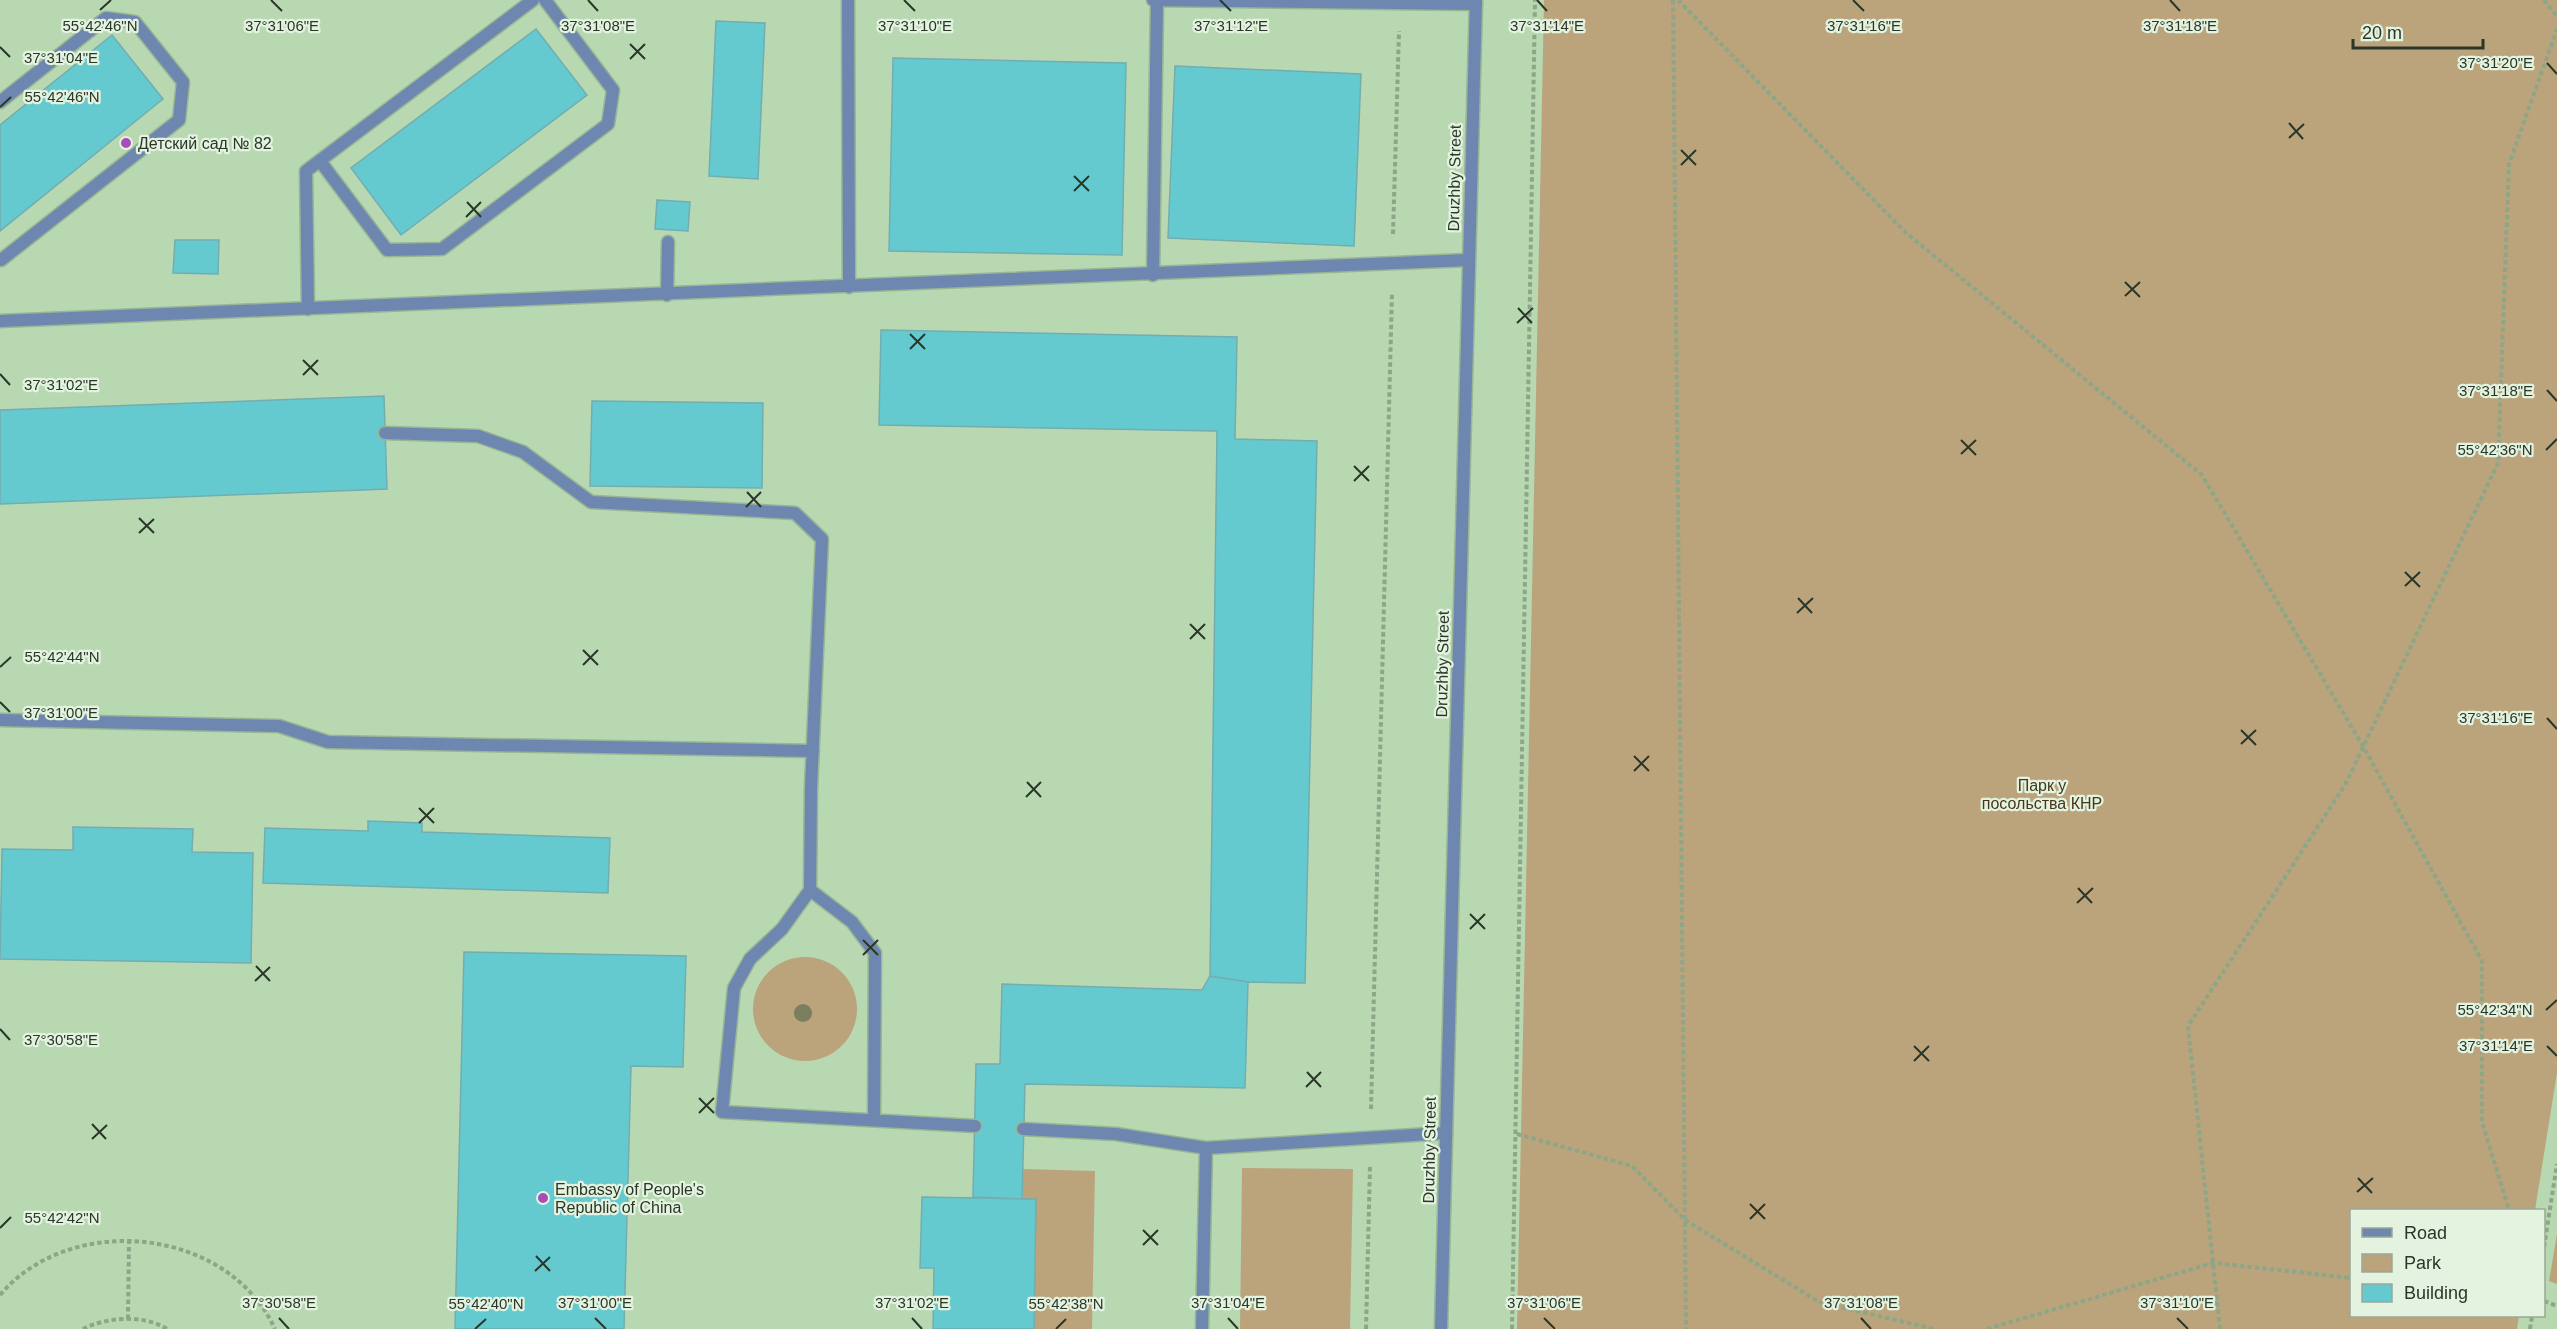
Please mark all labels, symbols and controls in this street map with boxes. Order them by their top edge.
scale bar [2353,12,2484,50]
text: 55°42'46"N [62,17,138,34]
text: 37°31'06"E [245,17,319,34]
text: 37°31'08"E [561,17,635,34]
text: 37°31'10"E [878,17,952,34]
text: 37°31'12"E [1194,17,1268,34]
text: 37°31'14"E [1510,17,1584,34]
text: 37°31'16"E [1827,17,1901,34]
text: 37°31'18"E [2143,17,2217,34]
text: 20 m [2362,23,2402,43]
text: 37°31'04"E [24,49,98,66]
text: 37°31'20"E [2459,54,2533,71]
text: 55°42'46"N [24,88,100,105]
street label: Druzhby Street [1445,124,1464,232]
place label: Детский сад № 82 [138,135,272,152]
marker: Детский сад № 82 [119,136,133,150]
text: 37°31'02"E [24,376,98,393]
text: 37°31'18"E [2459,382,2533,399]
text: 55°42'36"N [2457,441,2533,458]
street label: Druzhby Street [1433,610,1452,718]
text: 55°42'44"N [24,648,100,665]
text: 37°31'00"E [24,704,98,721]
text: 37°31'16"E [2459,709,2533,726]
park label: Парк у посольства КНР [1982,777,2102,812]
text: 55°42'34"N [2457,1001,2533,1018]
text: 37°30'58"E [24,1031,98,1048]
text: 37°31'14"E [2459,1037,2533,1054]
street label: Druzhby Street [1420,1096,1439,1204]
place label: Embassy of People's Republic of China [555,1181,704,1216]
marker: Embassy of People's Republic of China [536,1191,550,1205]
text: 55°42'42"N [24,1209,100,1226]
legend [2350,1209,2545,1317]
text: Road [2404,1223,2447,1243]
text: Park [2404,1253,2442,1273]
text: Building [2404,1283,2468,1303]
text: 37°30'58"E [242,1294,316,1311]
text: 37°31'00"E [558,1294,632,1311]
text: 37°31'02"E [875,1294,949,1311]
text: 37°31'04"E [1191,1294,1265,1311]
text: 37°31'06"E [1507,1294,1581,1311]
text: 37°31'08"E [1824,1294,1898,1311]
text: 37°31'10"E [2140,1294,2214,1311]
text: 55°42'40"N [448,1295,524,1312]
text: 55°42'38"N [1028,1295,1104,1312]

